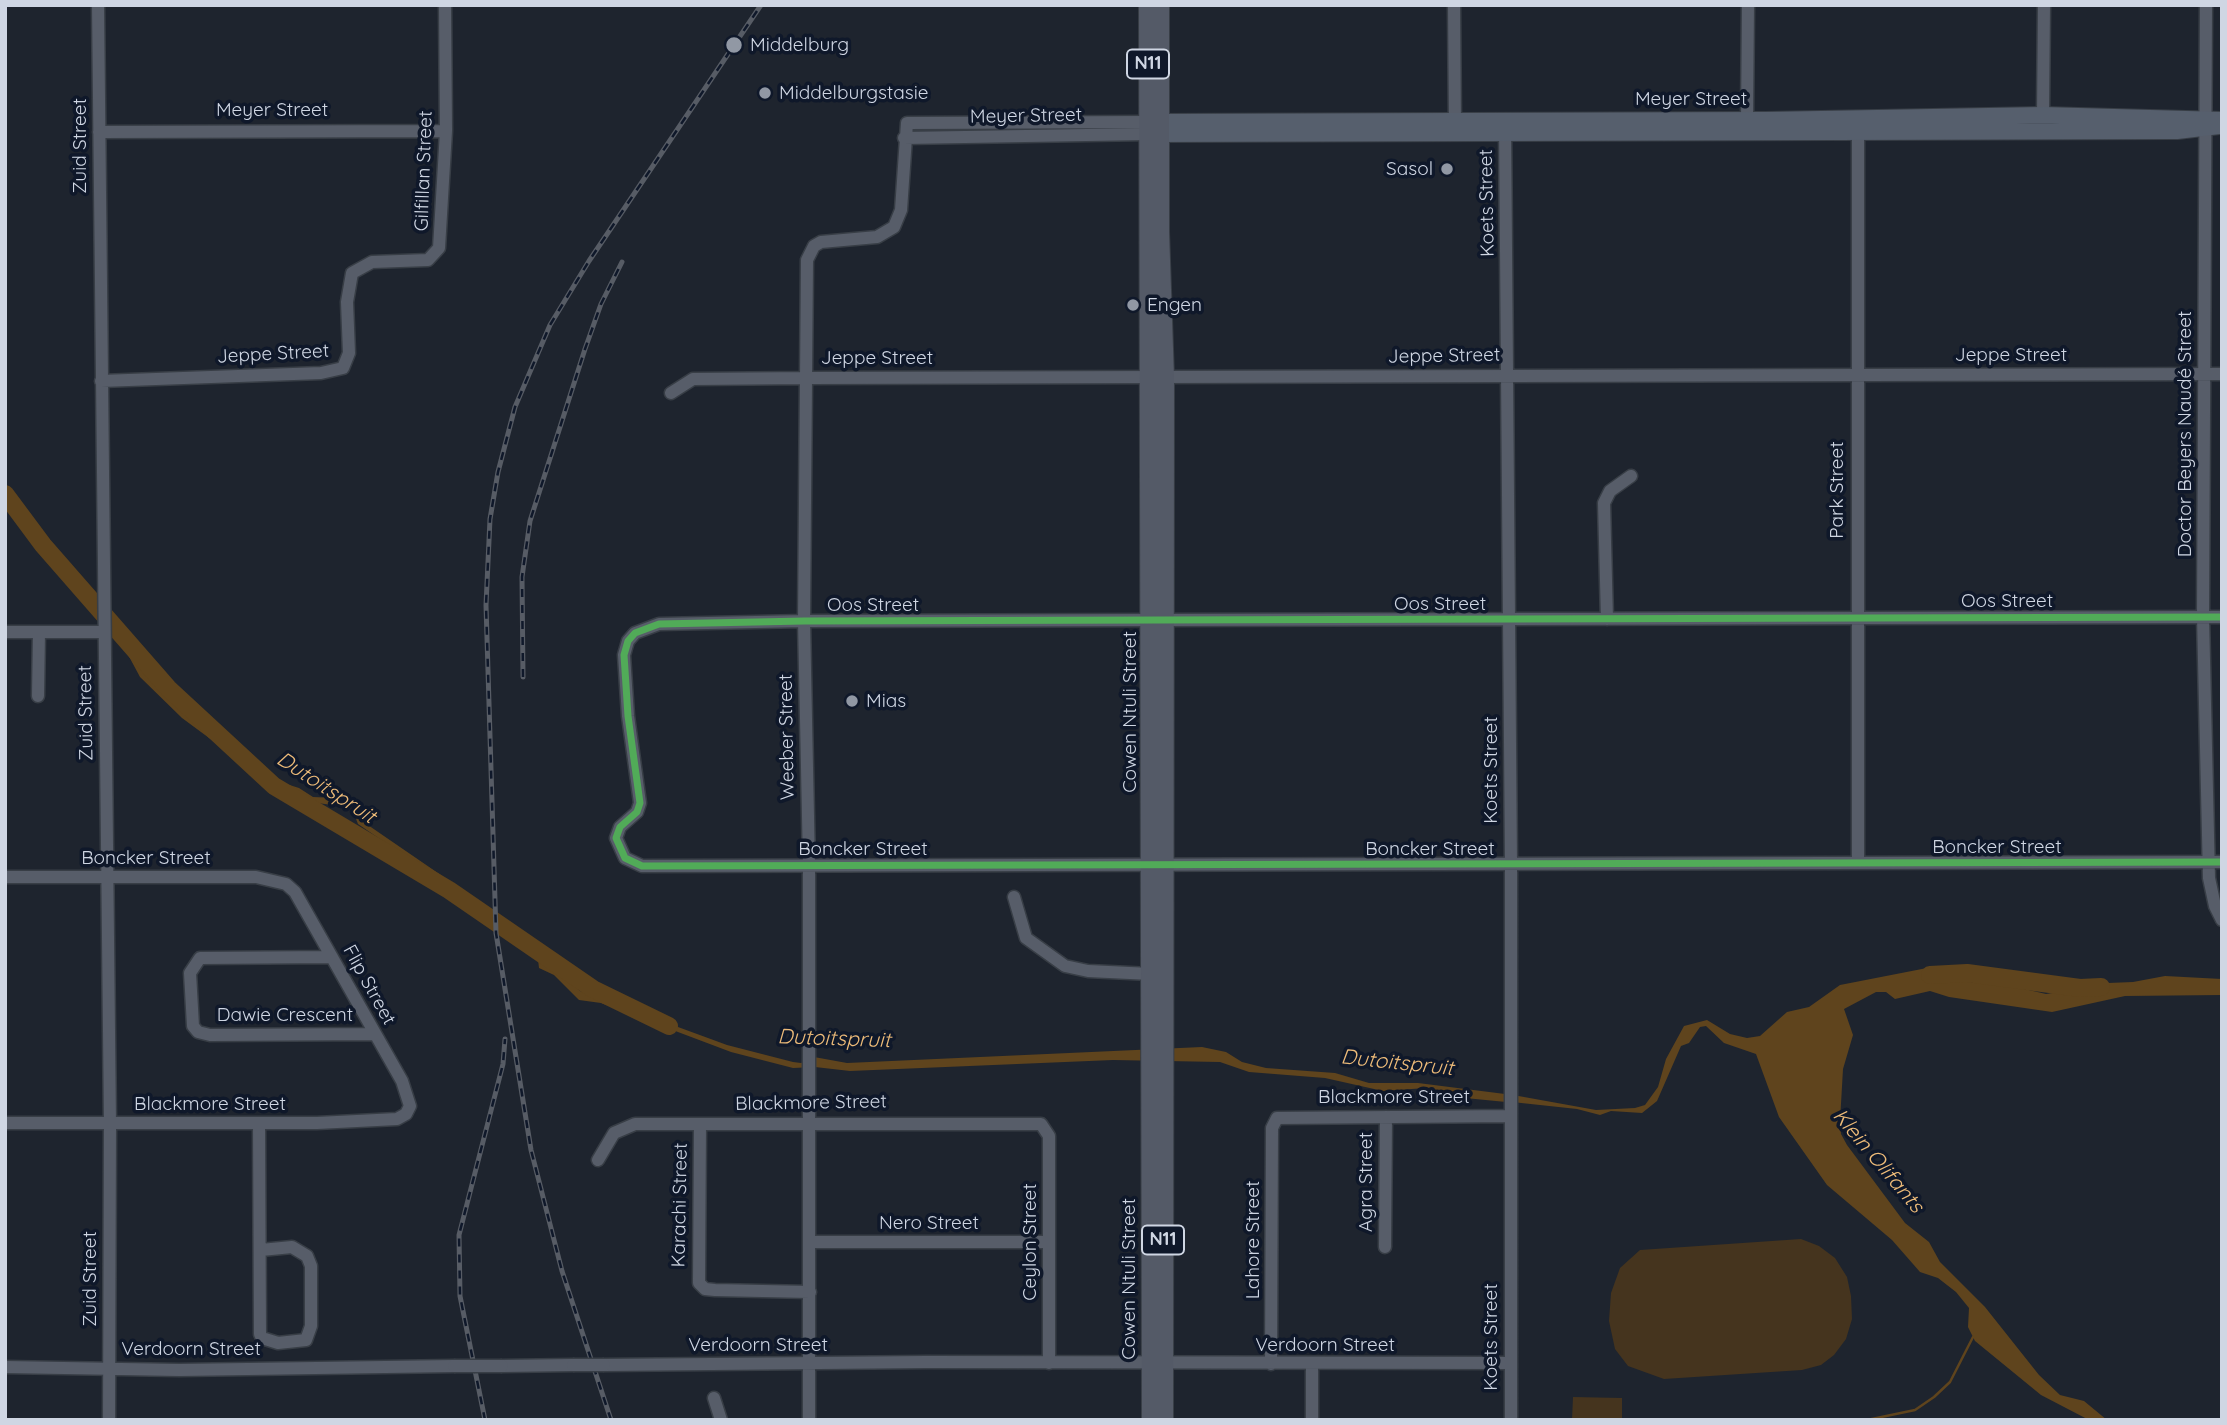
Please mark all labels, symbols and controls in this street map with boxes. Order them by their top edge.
place label: Middelburg [750,34,849,56]
marker: Middelburg [724,35,744,55]
road number: N11 [1127,50,1169,78]
place label: Middelburgstasie [779,82,929,104]
marker: Middelburgstasie [757,85,773,101]
street label: Meyer Street [1635,88,1747,110]
street label: Zuid Street [69,98,91,194]
street label: Meyer Street [216,99,328,121]
street label: Meyer Street [970,104,1082,128]
street label: Gilfillan Street [410,110,438,232]
street label: Koets Street [1475,149,1499,257]
place label: Sasol [1386,158,1433,180]
marker: Sasol [1439,161,1455,177]
place label: Engen [1147,294,1202,316]
marker: Engen [1125,297,1141,313]
street label: Doctor Beyers Naudé Street [2174,311,2196,557]
street label: Jeppe Street [216,340,330,368]
street label: Jeppe Street [1388,344,1500,368]
street label: Jeppe Street [1955,344,2067,366]
street label: Jeppe Street [821,347,933,369]
street label: Park Street [1826,441,1848,539]
street label: Oos Street [1961,590,2053,612]
street label: Oos Street [1394,593,1486,615]
street label: Oos Street [827,594,919,616]
street label: Cowen Ntuli Street [1119,631,1141,793]
street label: Zuid Street [74,665,98,761]
street label: Weeber Street [775,674,799,800]
place label: Mias [866,690,906,712]
marker: Mias [844,693,860,709]
street label: Koets Street [1480,716,1502,824]
water label: Dutoitspruit [272,747,380,829]
street label: Boncker Street [1932,836,2062,858]
street label: Boncker Street [798,838,928,860]
street label: Boncker Street [1365,838,1495,860]
street label: Boncker Street [81,847,211,869]
street label: Flip Street [338,941,400,1029]
street label: Dawie Crescent [217,1004,353,1026]
water label: Dutoitspruit [777,1024,891,1054]
water label: Dutoitspruit [1339,1045,1455,1081]
street label: Blackmore Street [1318,1086,1470,1108]
street label: Blackmore Street [735,1090,887,1116]
street label: Blackmore Street [134,1093,286,1115]
water label: Klein Olifants [1827,1104,1929,1218]
street label: Agra Street [1355,1132,1377,1232]
street label: Karachi Street [668,1142,692,1268]
street label: Lahore Street [1242,1181,1264,1299]
street label: Ceylon Street [1019,1183,1041,1301]
street label: Cowen Ntuli Street [1118,1198,1140,1360]
street label: Nero Street [879,1212,979,1234]
road number: N11 [1142,1226,1184,1254]
street label: Zuid Street [79,1231,101,1327]
street label: Koets Street [1480,1283,1502,1391]
street label: Verdoorn Street [688,1334,828,1356]
street label: Verdoorn Street [1255,1334,1395,1356]
street label: Verdoorn Street [121,1338,261,1360]

